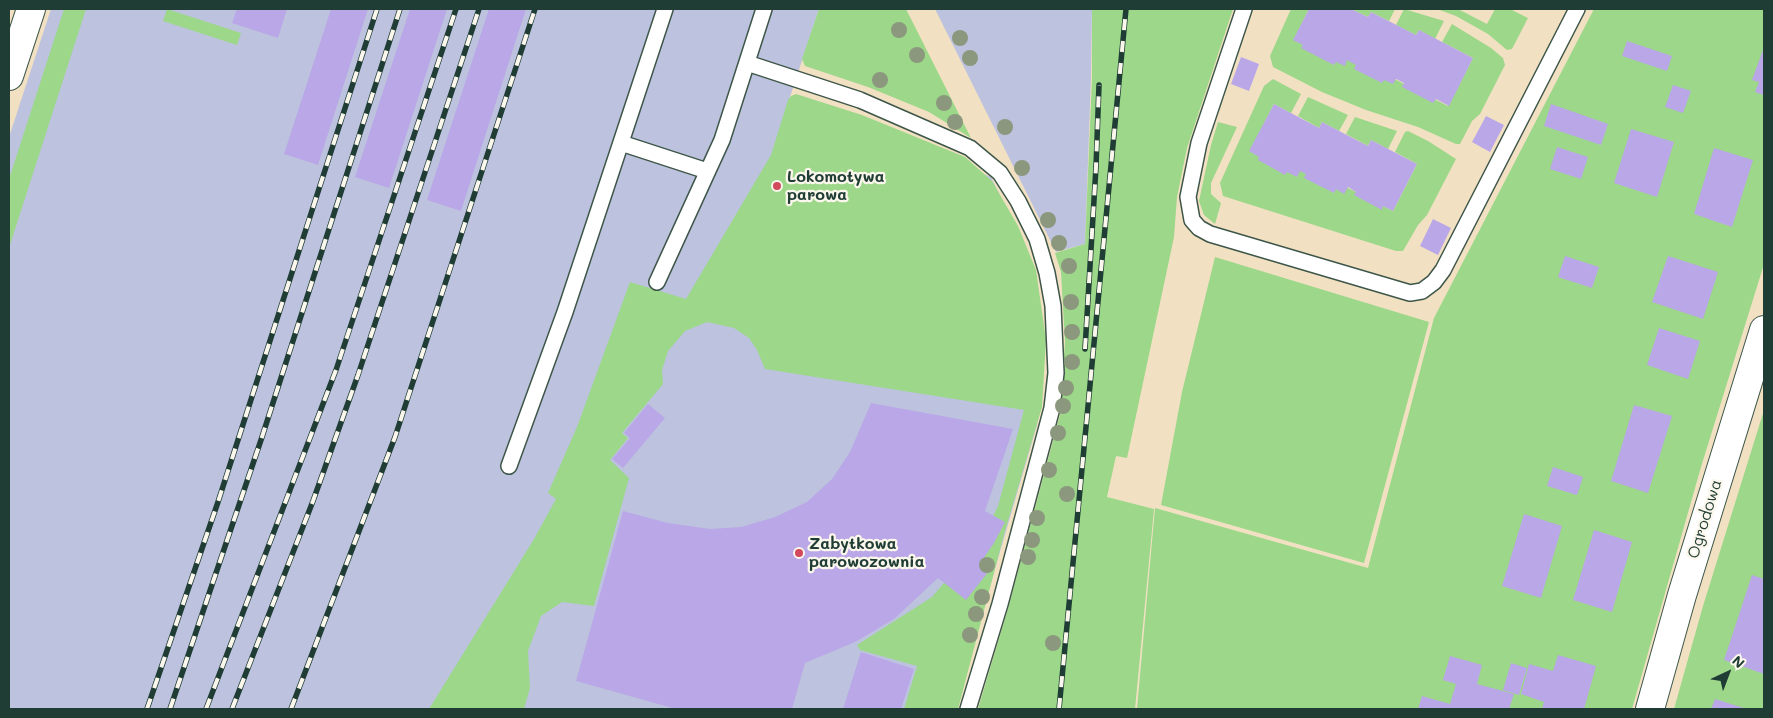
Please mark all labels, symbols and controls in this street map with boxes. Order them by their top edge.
place label: Lokomotywa parowa [787,167,885,205]
marker: Lokomotywa parowa [771,180,783,192]
street label: Ogrodowa [1684,477,1726,561]
place label: Zabytkowa parowozownia [809,534,924,572]
marker: Zabytkowa parowozownia [793,547,805,559]
north arrow [1703,648,1753,698]
text: N [1728,651,1749,672]

